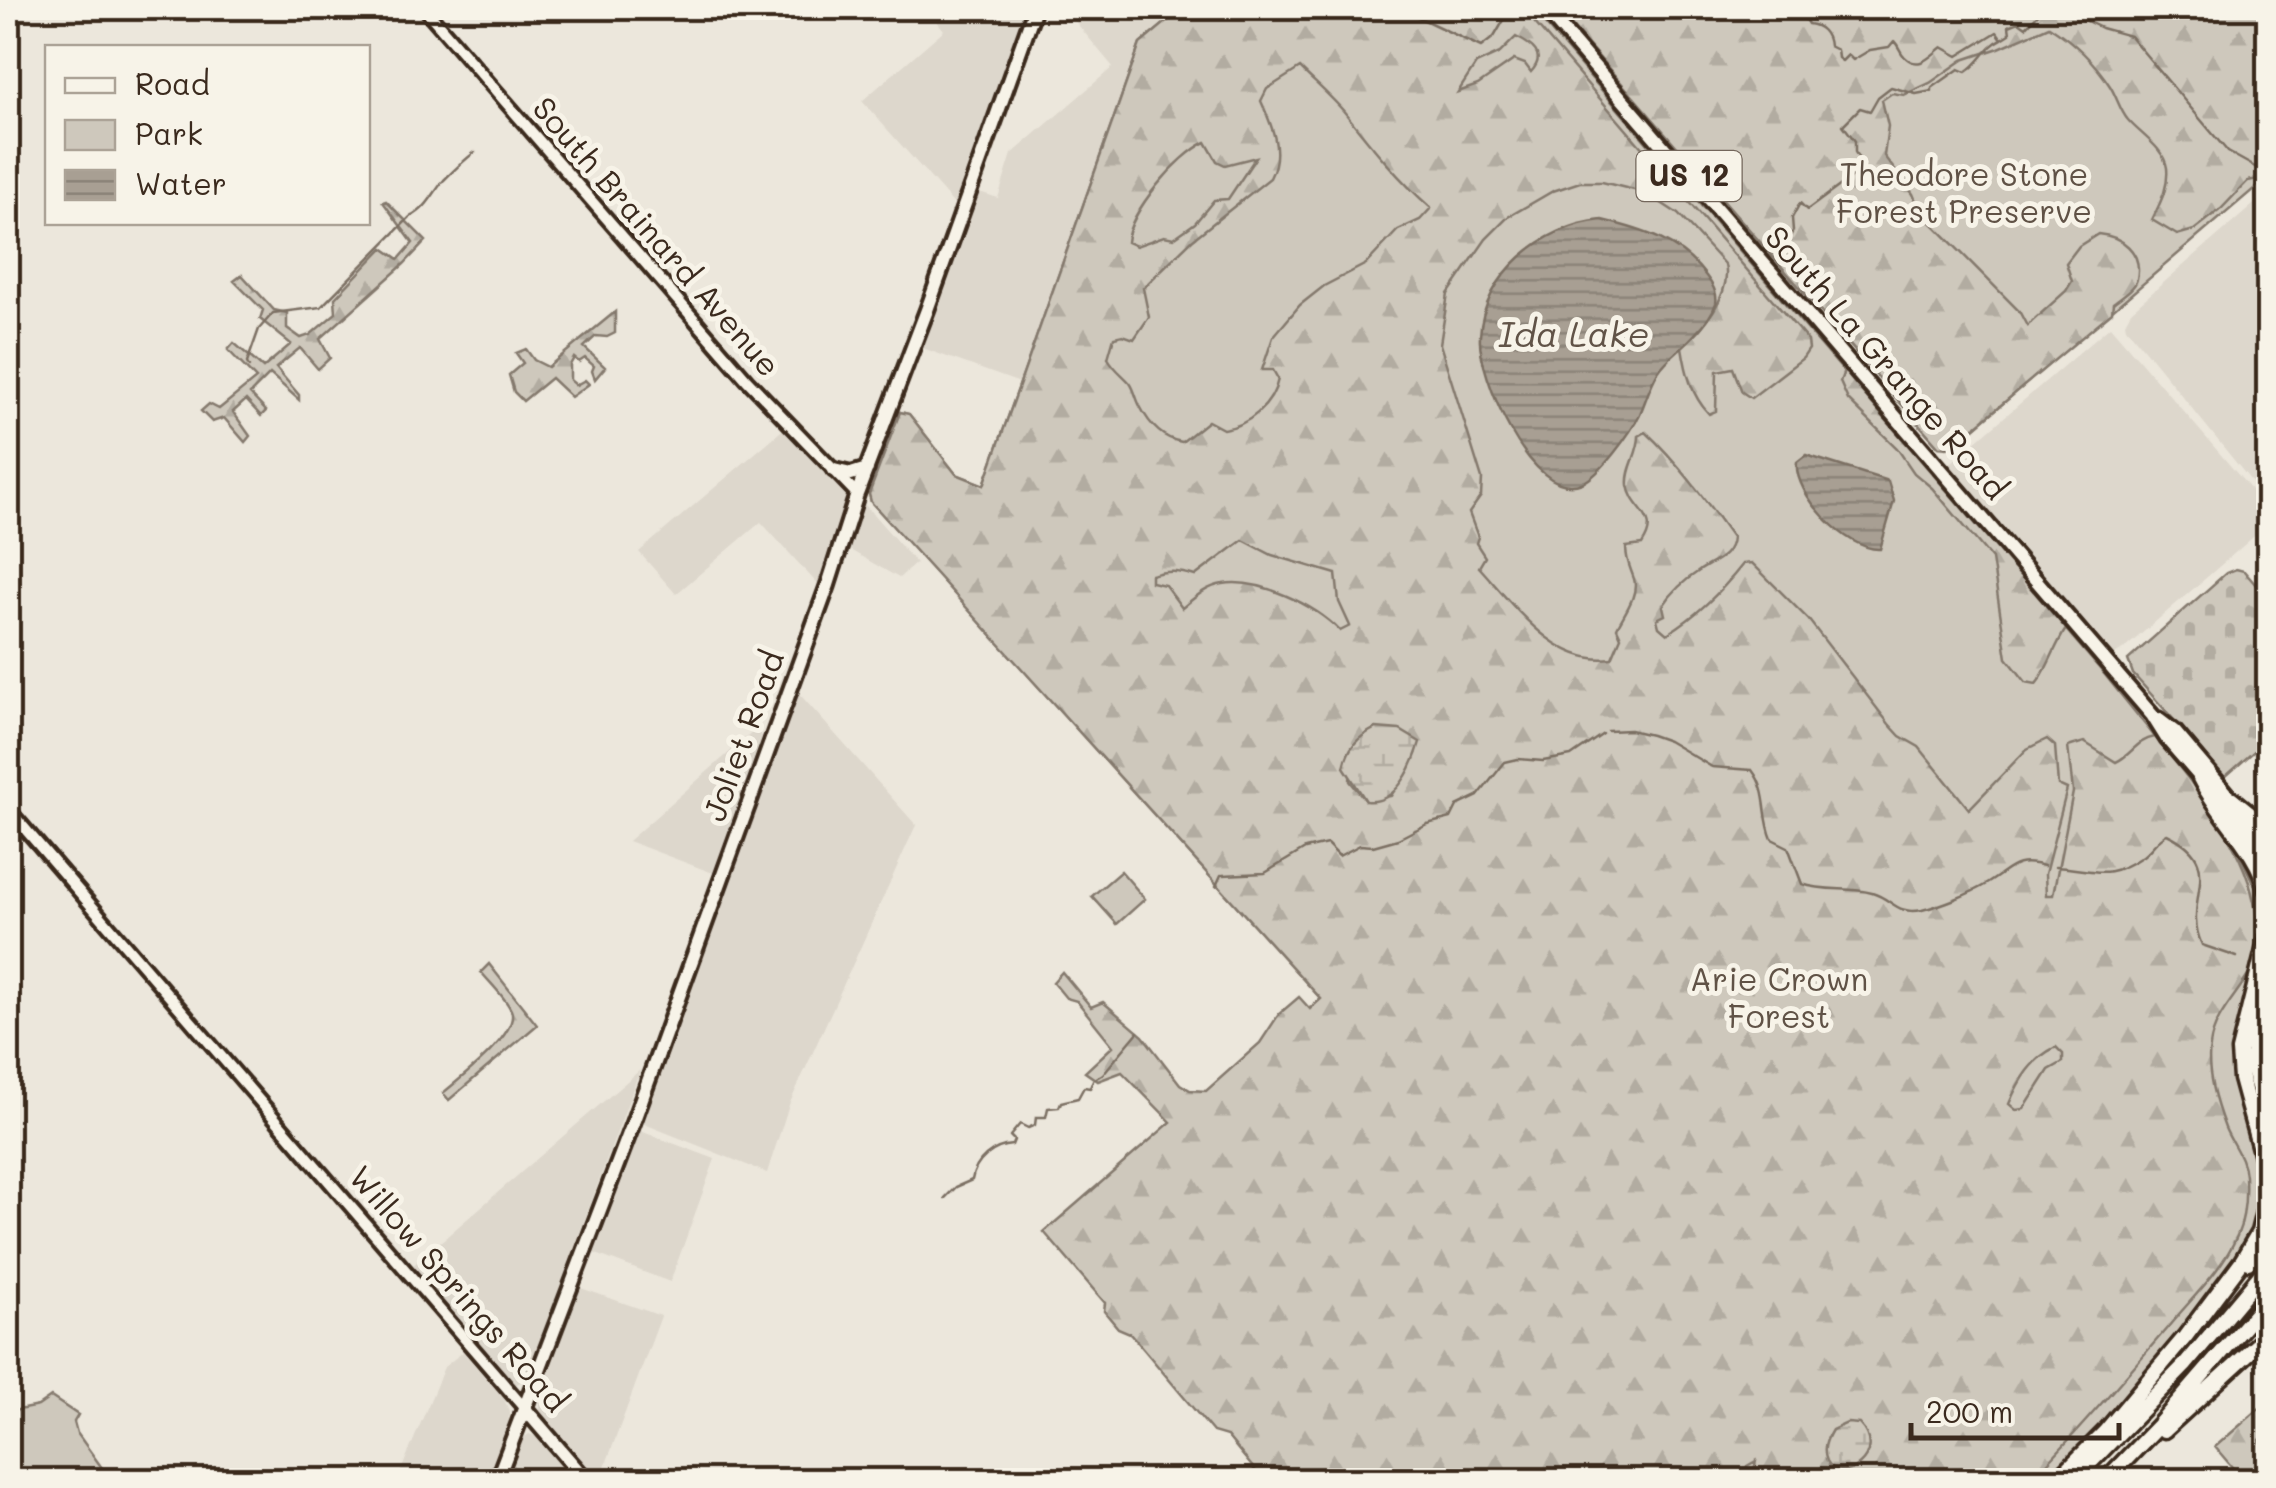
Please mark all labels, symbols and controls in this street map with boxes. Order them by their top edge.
legend [45,45,370,225]
text: Road [135,63,210,103]
street label: South Brainard Avenue [524,87,791,384]
text: Park [135,113,203,153]
road number: US 12 [1636,151,1742,201]
park label: Theodore Stone Forest Preserve [1836,152,2092,231]
text: Water [135,163,227,203]
street label: South La Grange Road [1757,216,2018,507]
water label: Ida Lake [1499,310,1650,356]
street label: Joliet Road [692,644,792,826]
park label: Arie Crown Forest [1690,957,1868,1036]
street label: Willow Springs Road [341,1156,578,1420]
scale bar [1911,1378,2118,1440]
text: 200 m [1926,1391,2013,1431]

